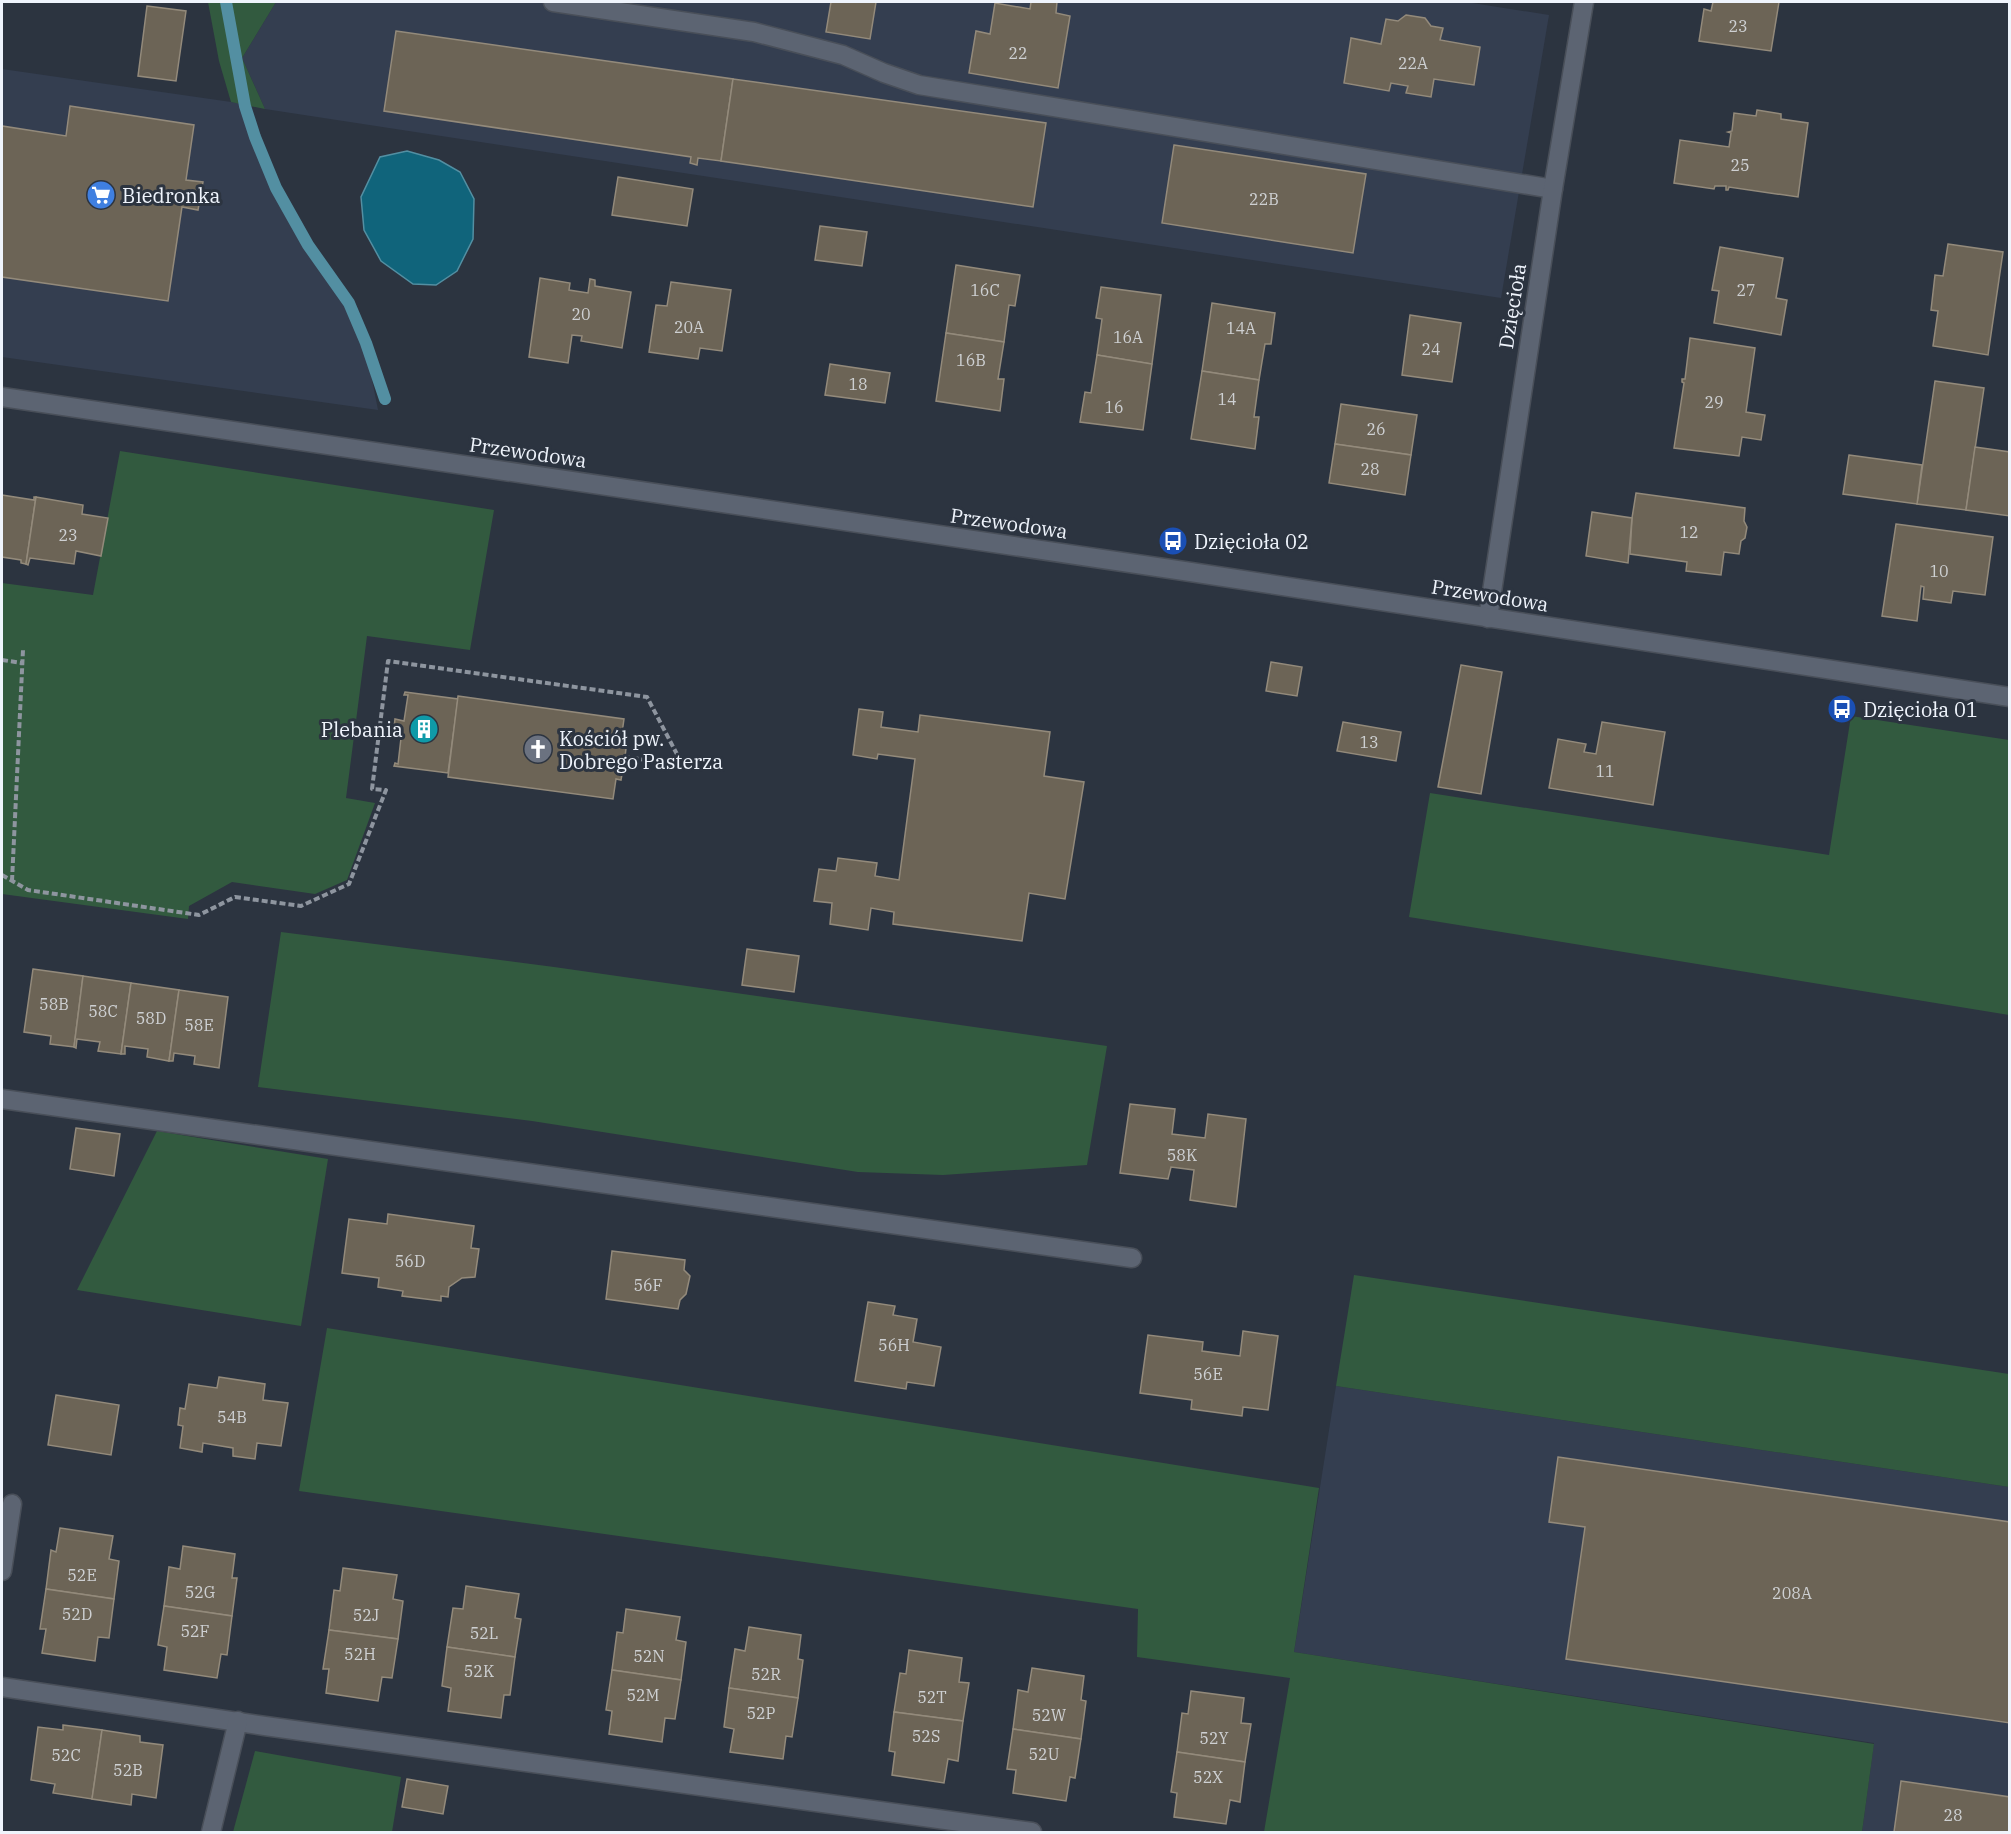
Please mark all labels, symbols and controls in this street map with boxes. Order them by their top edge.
house number: 23 [1728,16,1748,36]
house number: 22 [1008,43,1028,63]
house number: 22A [1398,53,1428,73]
house number: 25 [1730,155,1750,175]
supermarket icon: Biedronka [85,179,117,211]
place label: Biedronka [122,182,220,209]
house number: 22B [1249,189,1279,209]
street label: Dzięcioła [1492,261,1532,351]
house number: 16C [970,280,1000,300]
house number: 27 [1736,280,1756,300]
house number: 20 [571,304,591,324]
house number: 20A [674,317,704,337]
house number: 14A [1226,318,1256,338]
house number: 16A [1113,327,1143,347]
house number: 24 [1421,339,1441,359]
house number: 16B [956,350,986,370]
house number: 18 [848,374,868,394]
house number: 14 [1217,389,1237,409]
house number: 29 [1704,392,1724,412]
house number: 16 [1104,397,1124,417]
house number: 26 [1366,419,1386,439]
street label: Przewodowa [468,430,589,474]
house number: 28 [1360,459,1380,479]
street label: Przewodowa [949,501,1070,545]
house number: 12 [1679,522,1699,542]
house number: 23 [58,525,78,545]
bus stop icon: Dzięcioła 02 [1157,525,1189,557]
place label: Dzięcioła 02 [1194,528,1309,555]
house number: 10 [1929,561,1949,581]
street label: Przewodowa [1429,572,1551,618]
bus stop icon: Dzięcioła 01 [1826,693,1858,725]
place label: Dzięcioła 01 [1863,696,1978,723]
building icon: Plebania [408,713,440,745]
place label: Plebania [321,716,403,743]
place label: Kościół pw. Dobrego Pasterza [559,725,723,775]
house number: 13 [1359,732,1379,752]
church icon: Kościół pw. Dobrego Pasterza [522,733,554,765]
house number: 11 [1595,761,1615,781]
house number: 58B [39,994,69,1014]
house number: 58C [88,1001,118,1021]
house number: 58D [136,1008,166,1028]
house number: 58E [184,1015,214,1035]
house number: 58K [1167,1145,1197,1165]
house number: 56D [395,1251,425,1271]
house number: 56F [633,1275,663,1295]
house number: 56H [878,1335,910,1355]
house number: 56E [1193,1364,1223,1384]
house number: 54B [217,1407,247,1427]
house number: 52E [67,1565,97,1585]
house number: 52G [185,1582,215,1602]
house number: 208A [1772,1583,1812,1603]
house number: 52D [62,1604,92,1624]
house number: 52J [353,1605,379,1625]
house number: 52F [180,1621,210,1641]
house number: 52L [470,1623,498,1643]
house number: 52H [344,1644,376,1664]
house number: 52N [633,1646,665,1666]
house number: 52K [464,1661,494,1681]
house number: 52R [751,1664,781,1684]
house number: 52M [626,1685,660,1705]
house number: 52T [917,1687,947,1707]
house number: 52P [746,1703,776,1723]
house number: 52W [1032,1705,1067,1725]
house number: 52S [912,1726,940,1746]
house number: 52Y [1199,1728,1229,1748]
house number: 52U [1029,1744,1060,1764]
house number: 52C [51,1745,81,1765]
house number: 52B [113,1760,143,1780]
house number: 52X [1193,1767,1223,1787]
house number: 28 [1943,1805,1963,1825]

